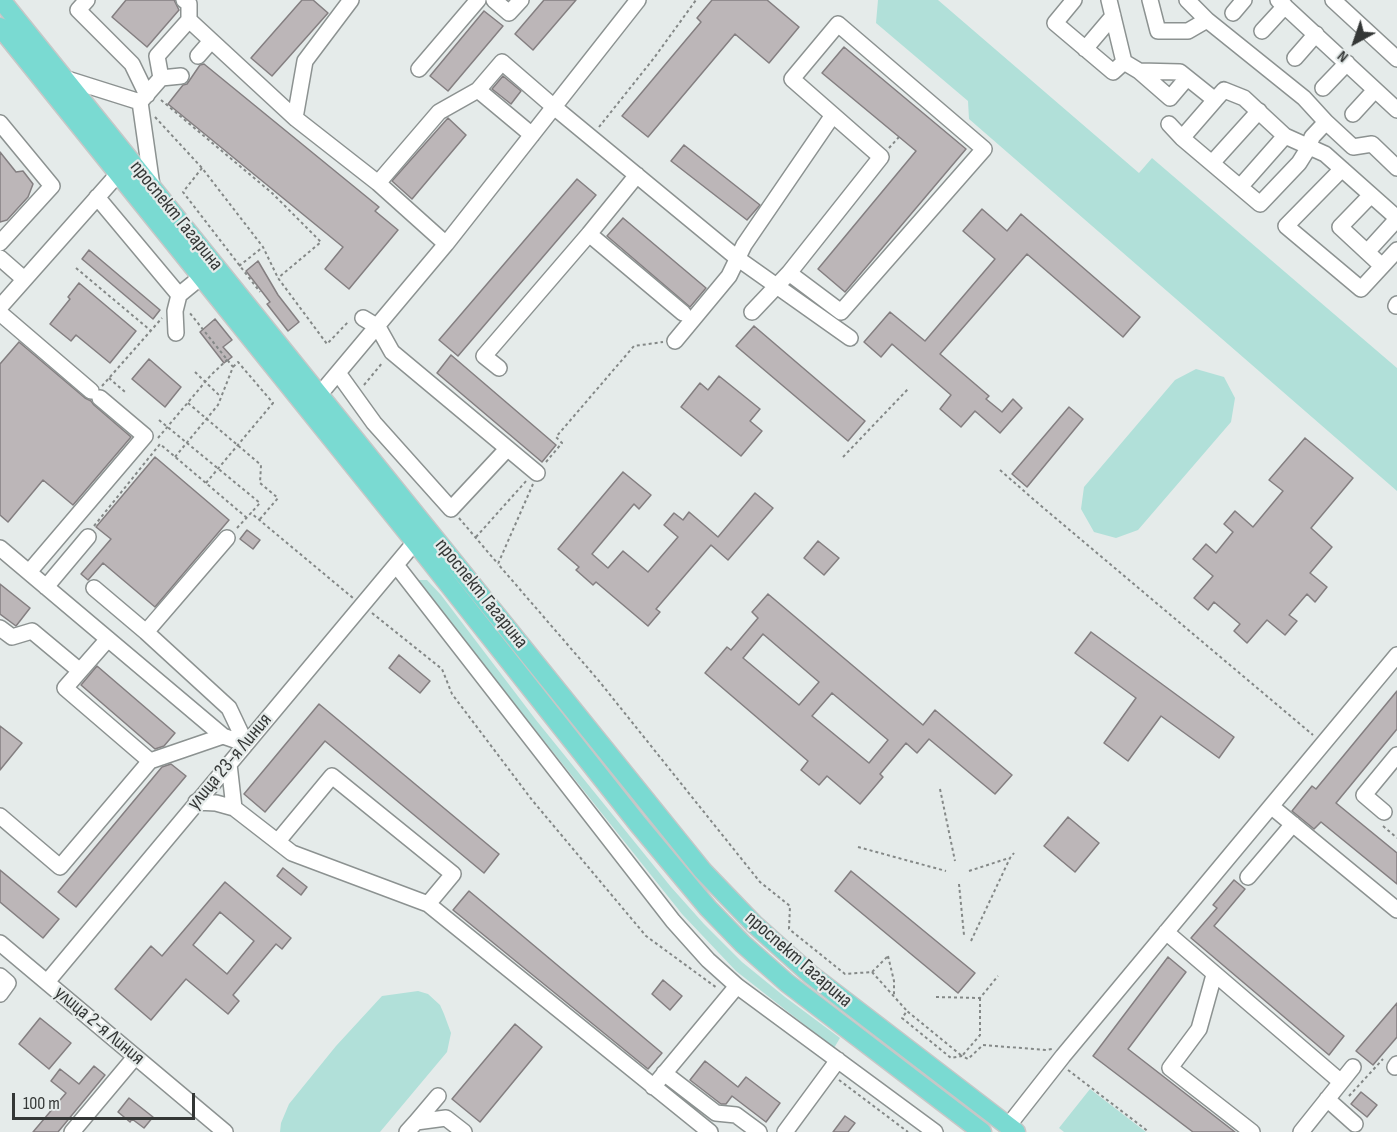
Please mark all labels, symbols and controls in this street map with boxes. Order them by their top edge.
north arrow [1325,12,1385,72]
text: N [1334,46,1352,66]
street label: проспект Гагарина [124,156,228,276]
street label: проспект Гагарина [429,534,533,654]
street label: улица 23-я Линия [183,709,277,815]
street label: проспект Гагарина [739,907,857,1013]
street label: улица 2-я Линия [49,981,149,1071]
scale bar [15,1081,198,1119]
text: 100 m [23,1093,60,1114]

